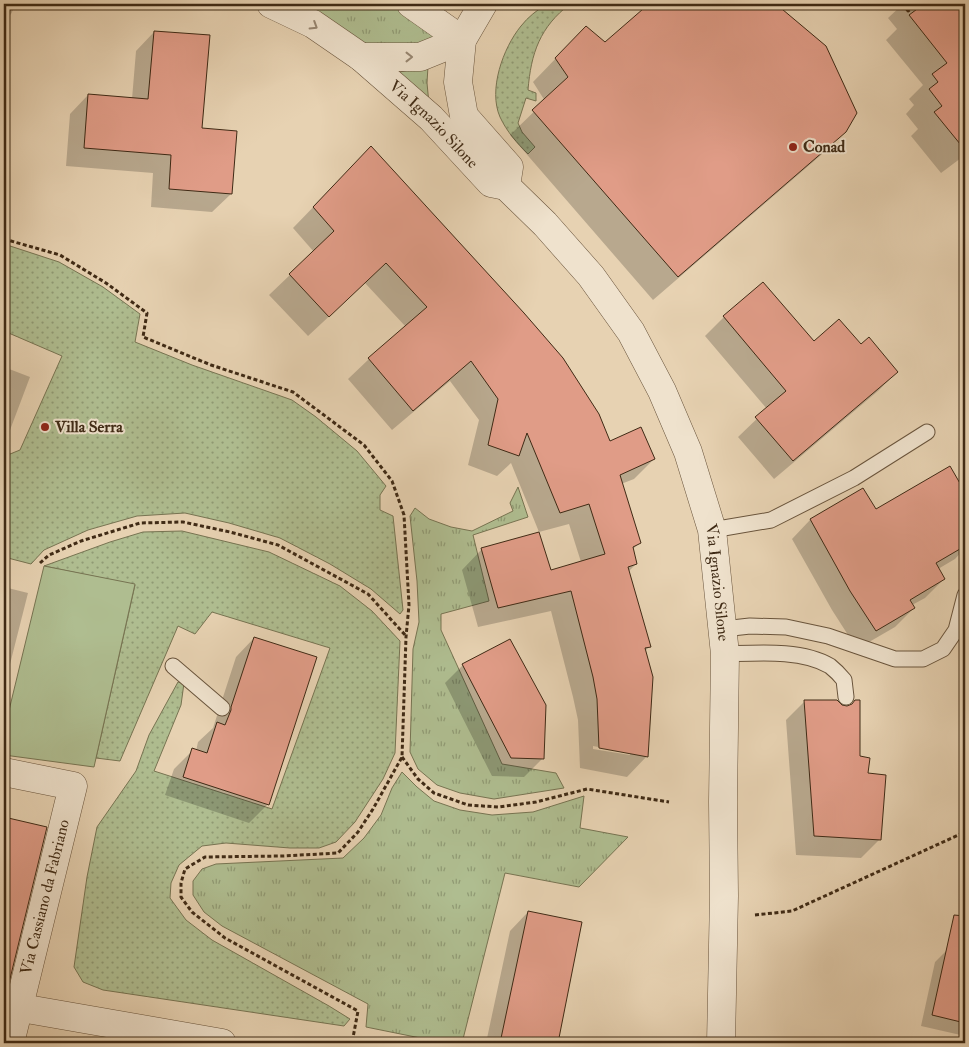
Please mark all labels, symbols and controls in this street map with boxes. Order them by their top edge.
one-way arrow [309,19,318,29]
one-way arrow [406,52,414,62]
street label: Via Ignazio Silone [385,76,483,173]
place label: Conad [803,137,845,157]
marker: Conad [787,141,799,153]
place label: Villa Serra [54,417,123,437]
marker: Villa Serra [39,421,51,433]
street label: Via Ignazio Silone [701,522,734,643]
street label: Via Cassiano da Fabriano [16,817,74,977]

